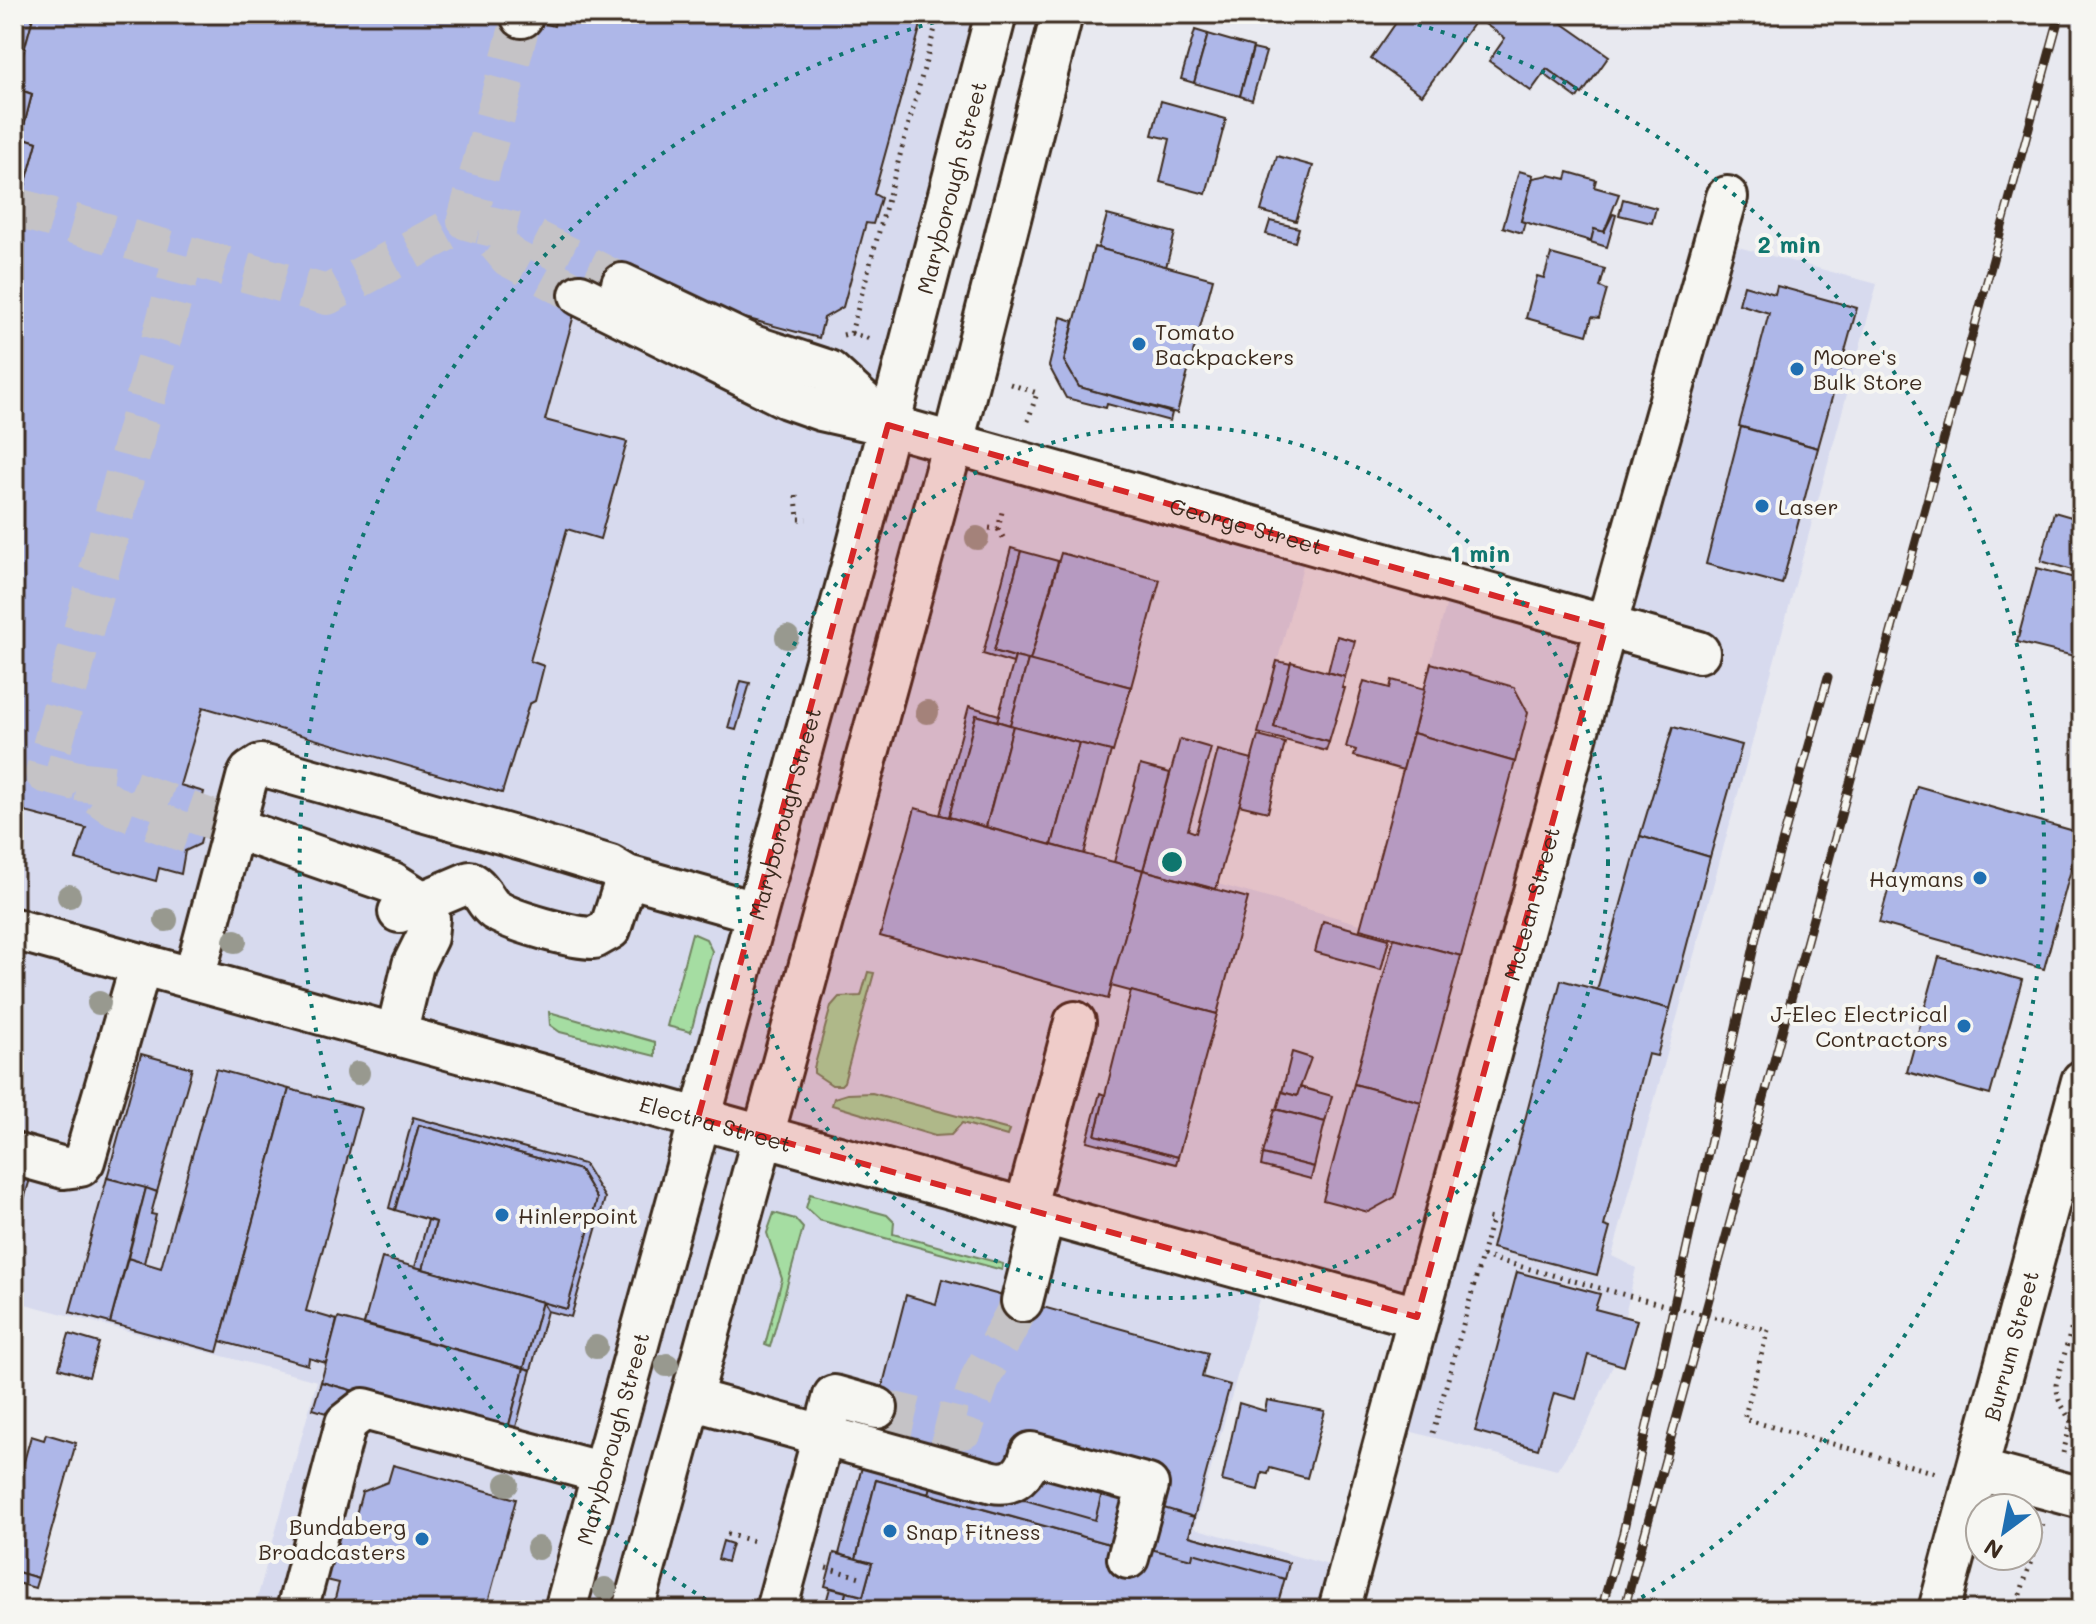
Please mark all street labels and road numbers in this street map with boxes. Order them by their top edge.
street label: Maryborough Street [909,78,993,297]
street label: George Street [1167,490,1326,560]
street label: Maryborough Street [741,704,827,923]
street label: McLean Street [1496,823,1566,984]
street label: Electra Street [636,1088,795,1158]
street label: Burrum Street [1976,1267,2045,1424]
street label: Maryborough Street [569,1329,655,1548]

